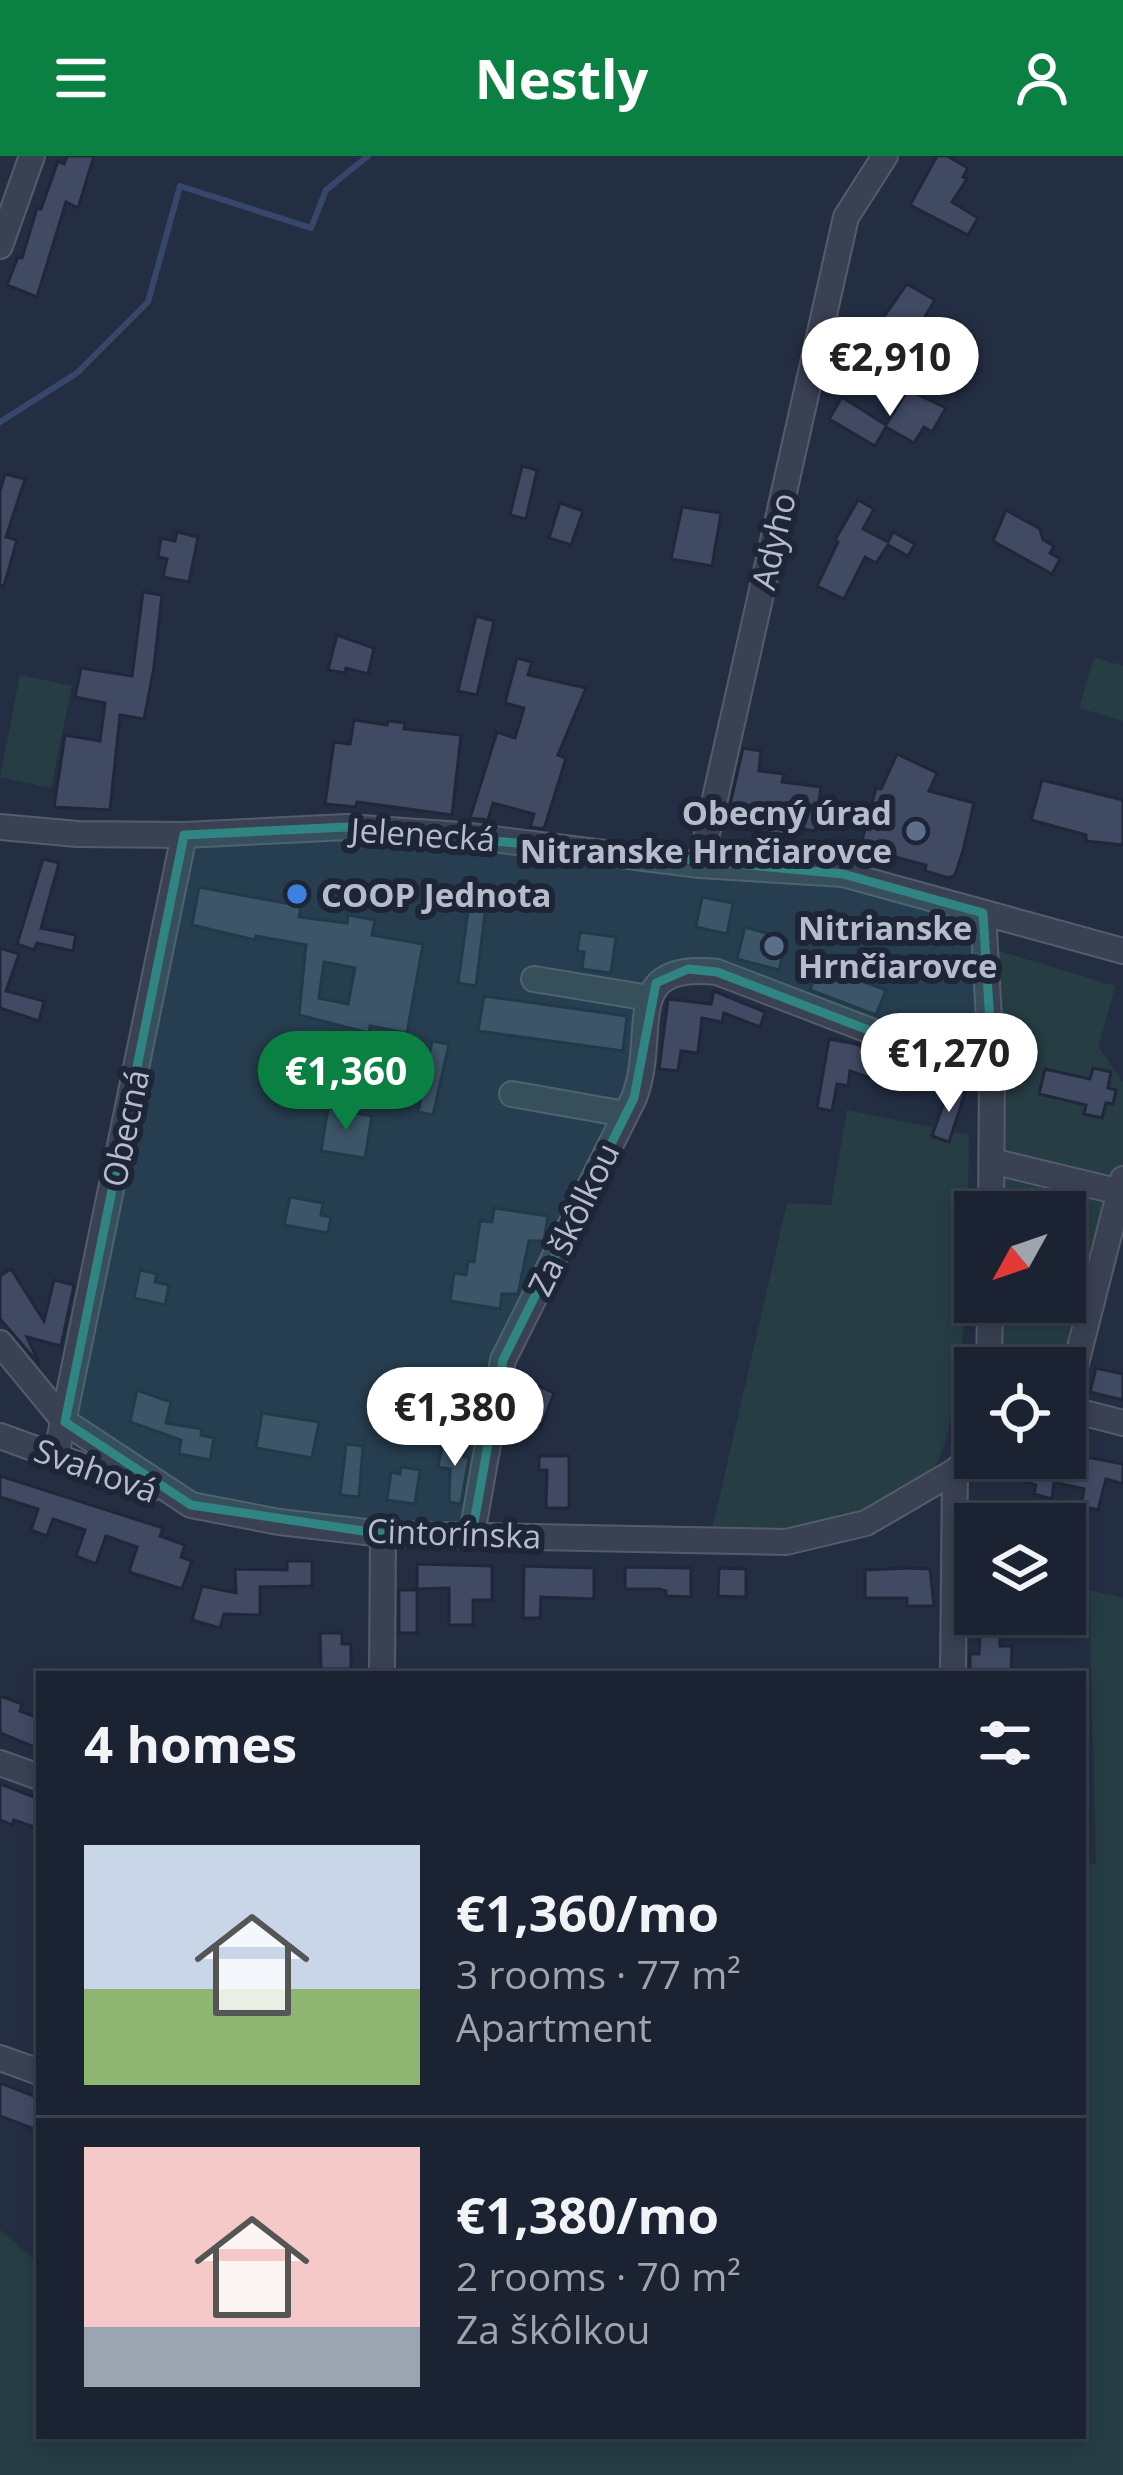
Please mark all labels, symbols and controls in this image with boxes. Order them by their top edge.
text: Nestly [475,41,648,115]
icon: menu [48,45,114,111]
icon: person [1009,45,1075,111]
pin: €2,910 [792,317,988,419]
text: €2,910 [829,329,951,382]
street label: Adyho [740,488,806,594]
place label: Obecný úrad Nitranske Hrnčiarovce [520,790,892,873]
street label: Jelenecká [346,806,497,861]
marker: Obecný úrad Nitranske Hrnčiarovce [903,818,929,844]
place label: COOP Jednota [321,872,552,917]
marker: COOP Jednota [284,881,310,907]
place label: Nitrianske Hrnčiarovce [798,905,998,988]
marker: Nitrianske Hrnčiarovce [761,933,787,959]
pin: €1,270 [851,1013,1047,1115]
text: €1,270 [888,1025,1010,1078]
pin: €1,360 [248,1031,444,1133]
text: €1,360 [285,1043,407,1096]
street label: Obecná [91,1065,159,1191]
street label: Za škôlkou [517,1135,629,1303]
north arrow [954,1191,1086,1323]
map controls [954,1191,1086,1635]
button: locate [954,1347,1086,1479]
pin: €1,380 [357,1367,553,1469]
text: €1,380 [394,1379,516,1432]
street label: Svahová [28,1427,164,1513]
button: layers [954,1503,1086,1635]
street label: Cintorínska [366,1507,542,1559]
text: 4 homes [84,1708,297,1778]
icon: filters [972,1710,1038,1776]
text: €1,360/mo [456,1877,719,1947]
icon: home [180,1893,324,2037]
text: 3 rooms · 77 m² [456,1947,741,2000]
text: Apartment [456,2000,652,2053]
text: €1,380/mo [456,2179,719,2249]
icon: home [180,2195,324,2339]
text: 2 rooms · 70 m² [456,2249,741,2302]
text: Za škôlkou [456,2302,650,2355]

